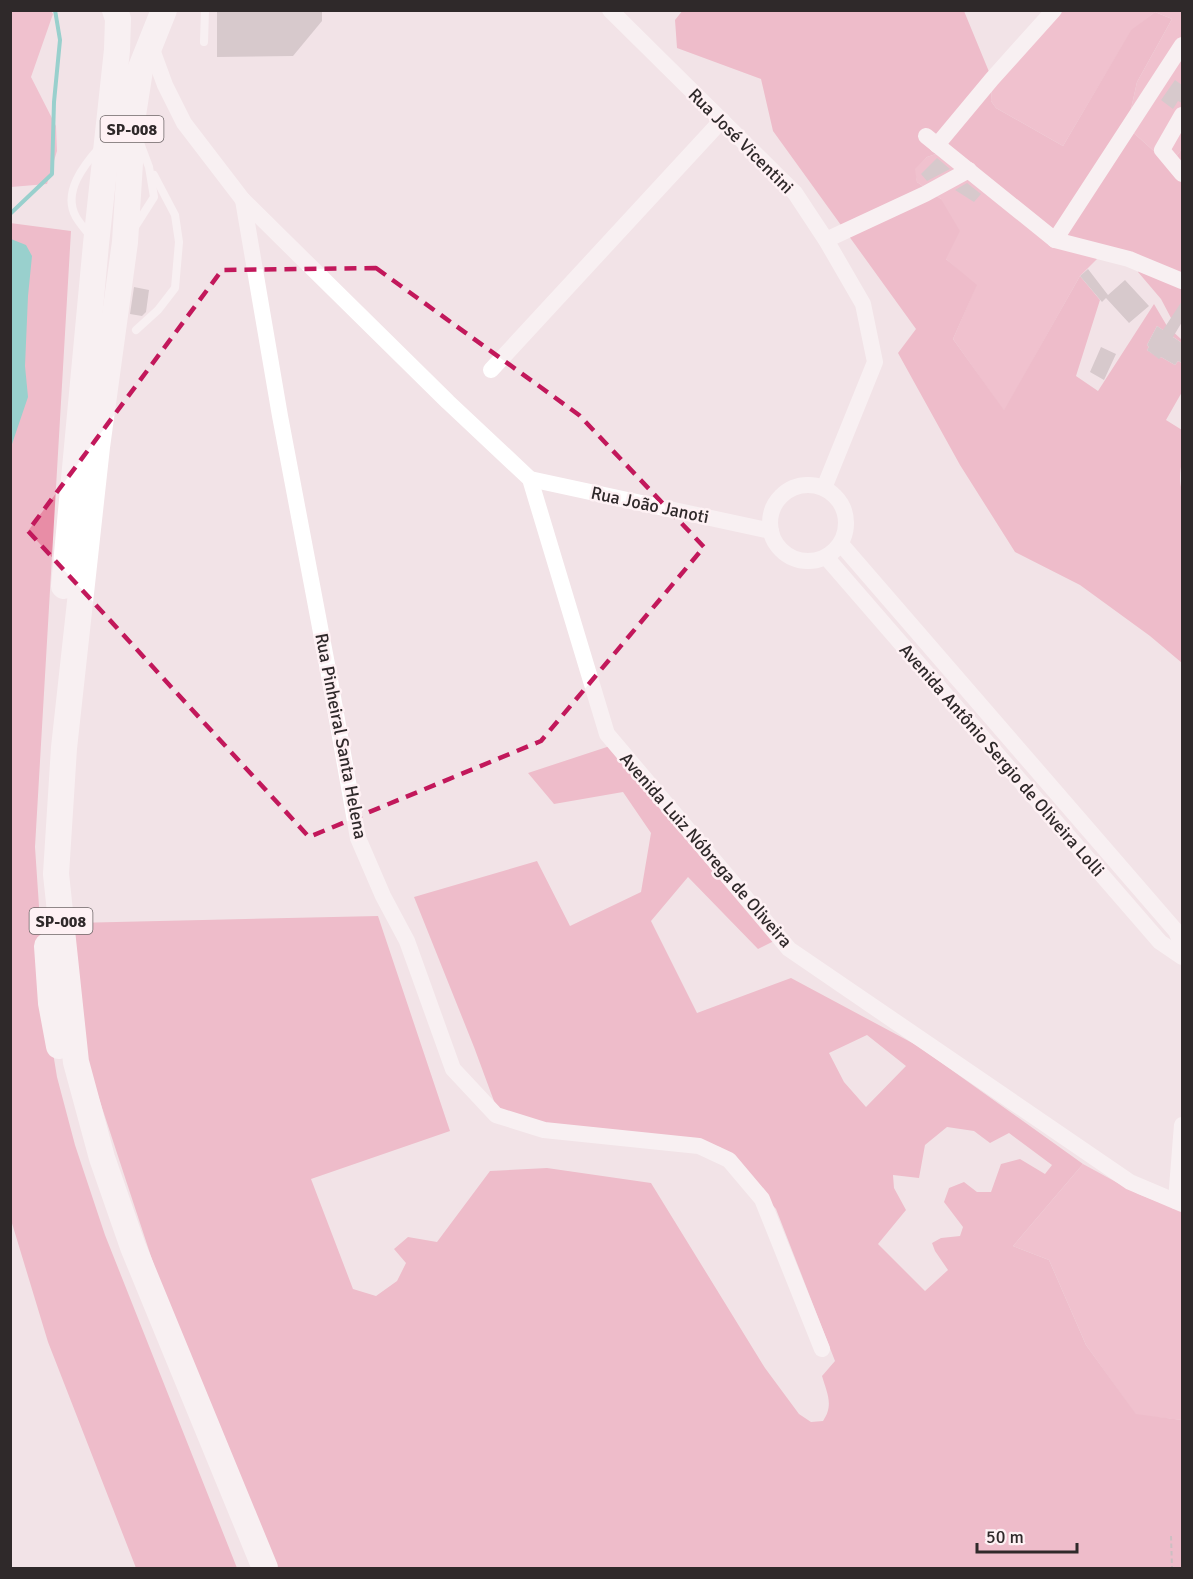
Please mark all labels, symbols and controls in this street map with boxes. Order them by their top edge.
street label: Rua José Vicentini [684,84,798,198]
road number: SP-008 [100,116,164,142]
street label: Rua João Janoti [589,482,711,528]
street label: Rua Pinheiral Santa Helena [310,631,372,841]
street label: Avenida Antônio Sergio de Oliveira Lolli [895,639,1109,881]
street label: Avenida Luiz Nóbrega de Oliveira [615,748,797,952]
road number: SP-008 [29,908,92,934]
scale bar [977,1516,1078,1554]
text: 50 m [986,1526,1024,1548]

